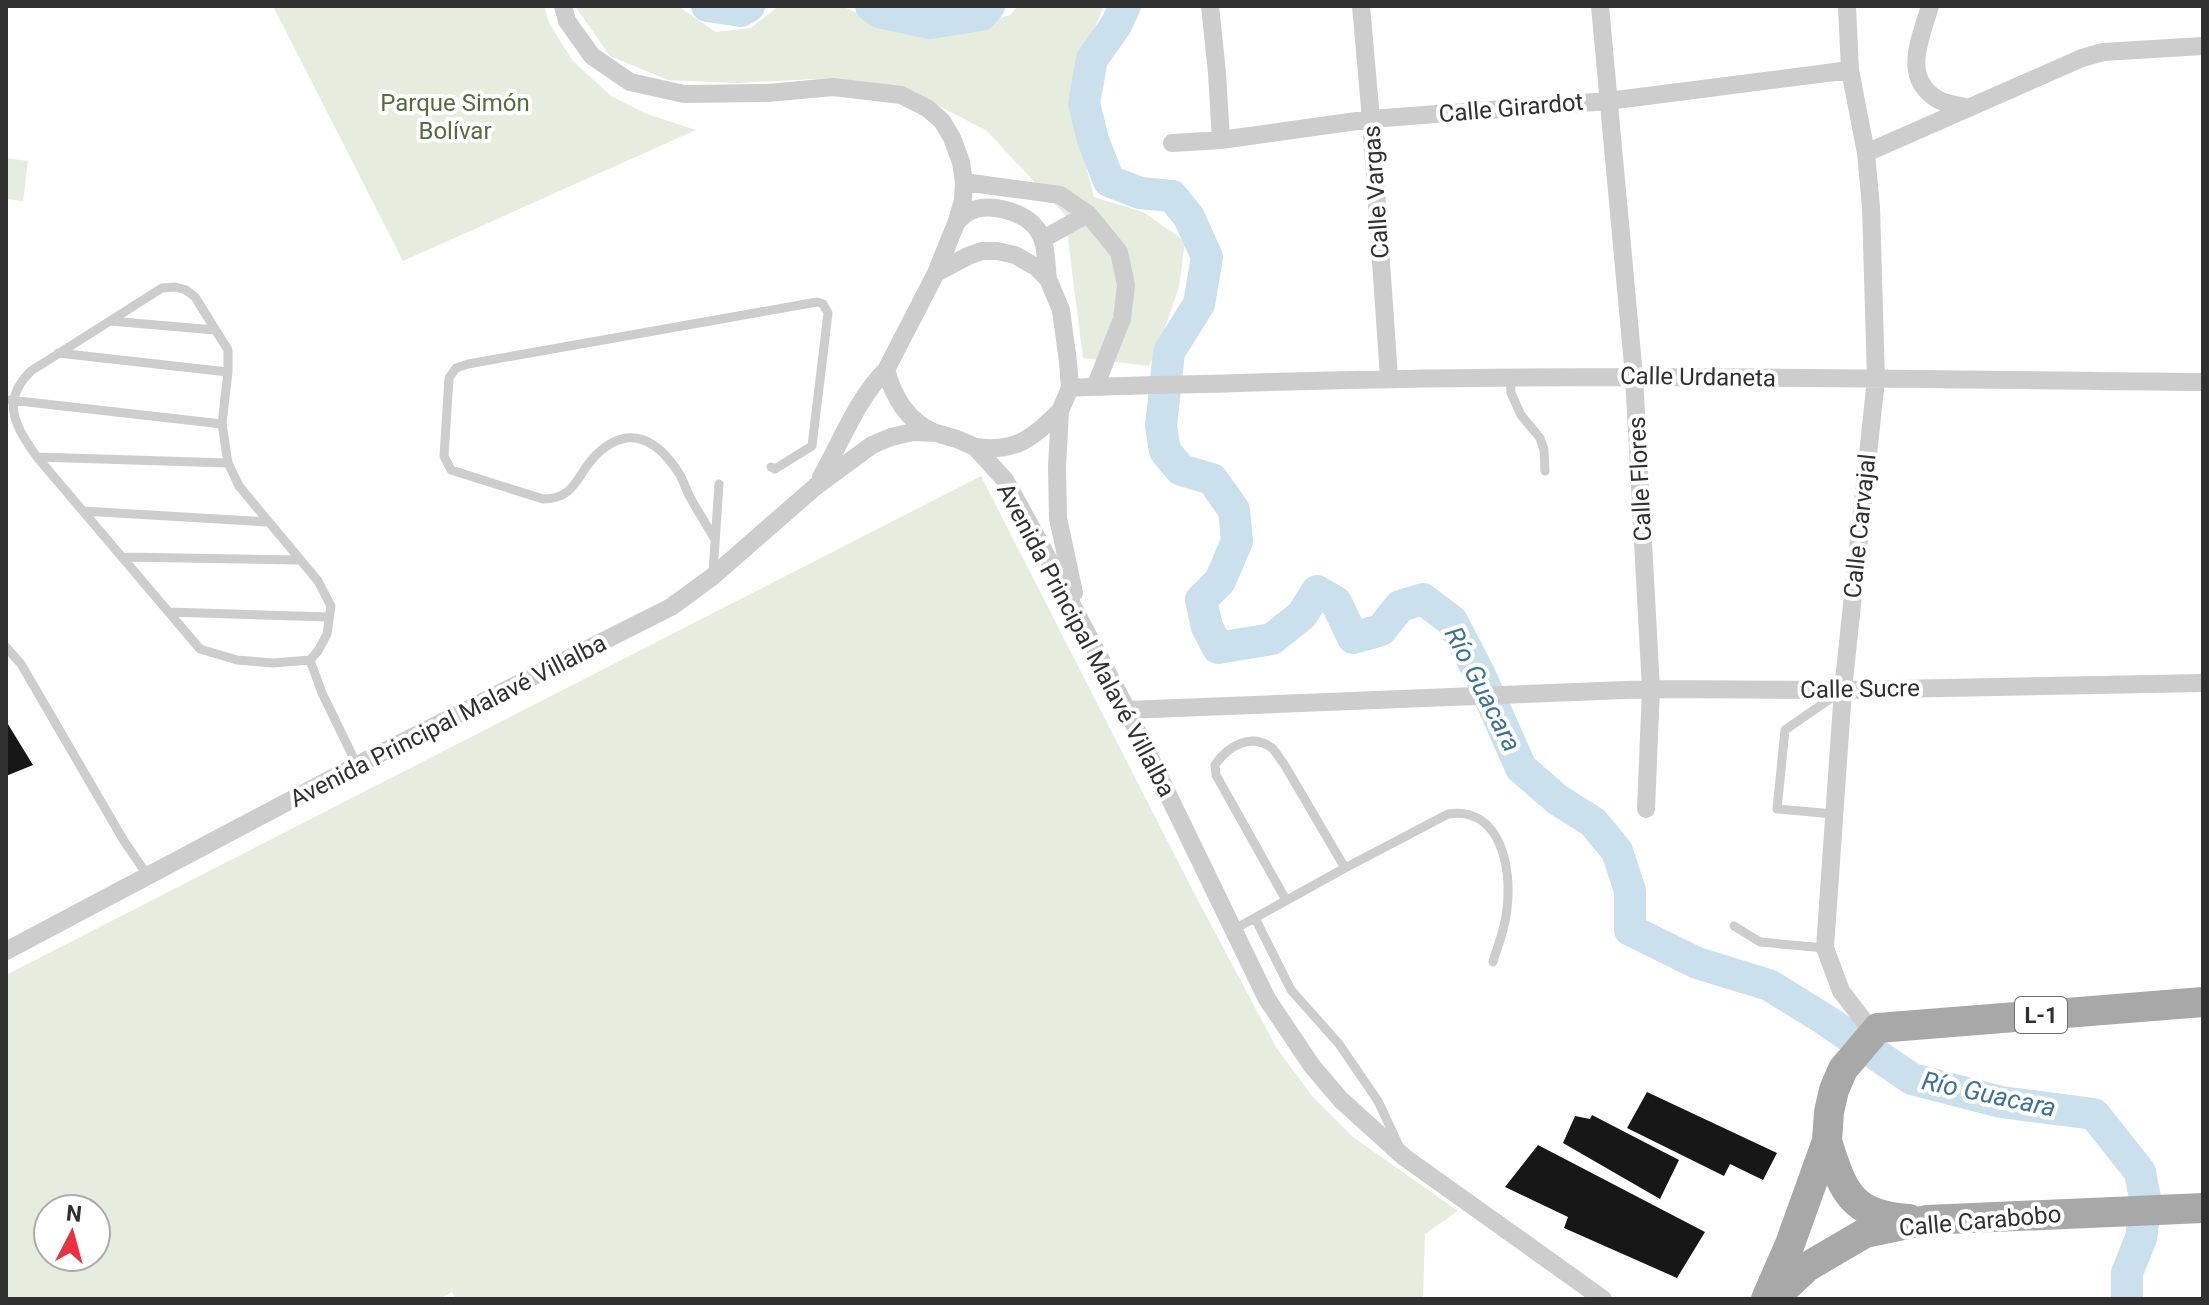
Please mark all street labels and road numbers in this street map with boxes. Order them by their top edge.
street label: Calle Girardot [1438,88,1585,128]
street label: Calle Vargas [1357,124,1395,260]
street label: Calle Urdaneta [1620,362,1776,392]
street label: Calle Flores [1623,416,1657,542]
street label: Calle Carvajal [1838,452,1882,600]
street label: Avenida Principal Malavé Villalba [991,478,1181,802]
street label: Avenida Principal Malavé Villalba [285,629,611,813]
street label: Calle Sucre [1800,674,1920,704]
road number: L-1 [2015,997,2067,1033]
street label: Calle Carabobo [1898,1200,2062,1242]

